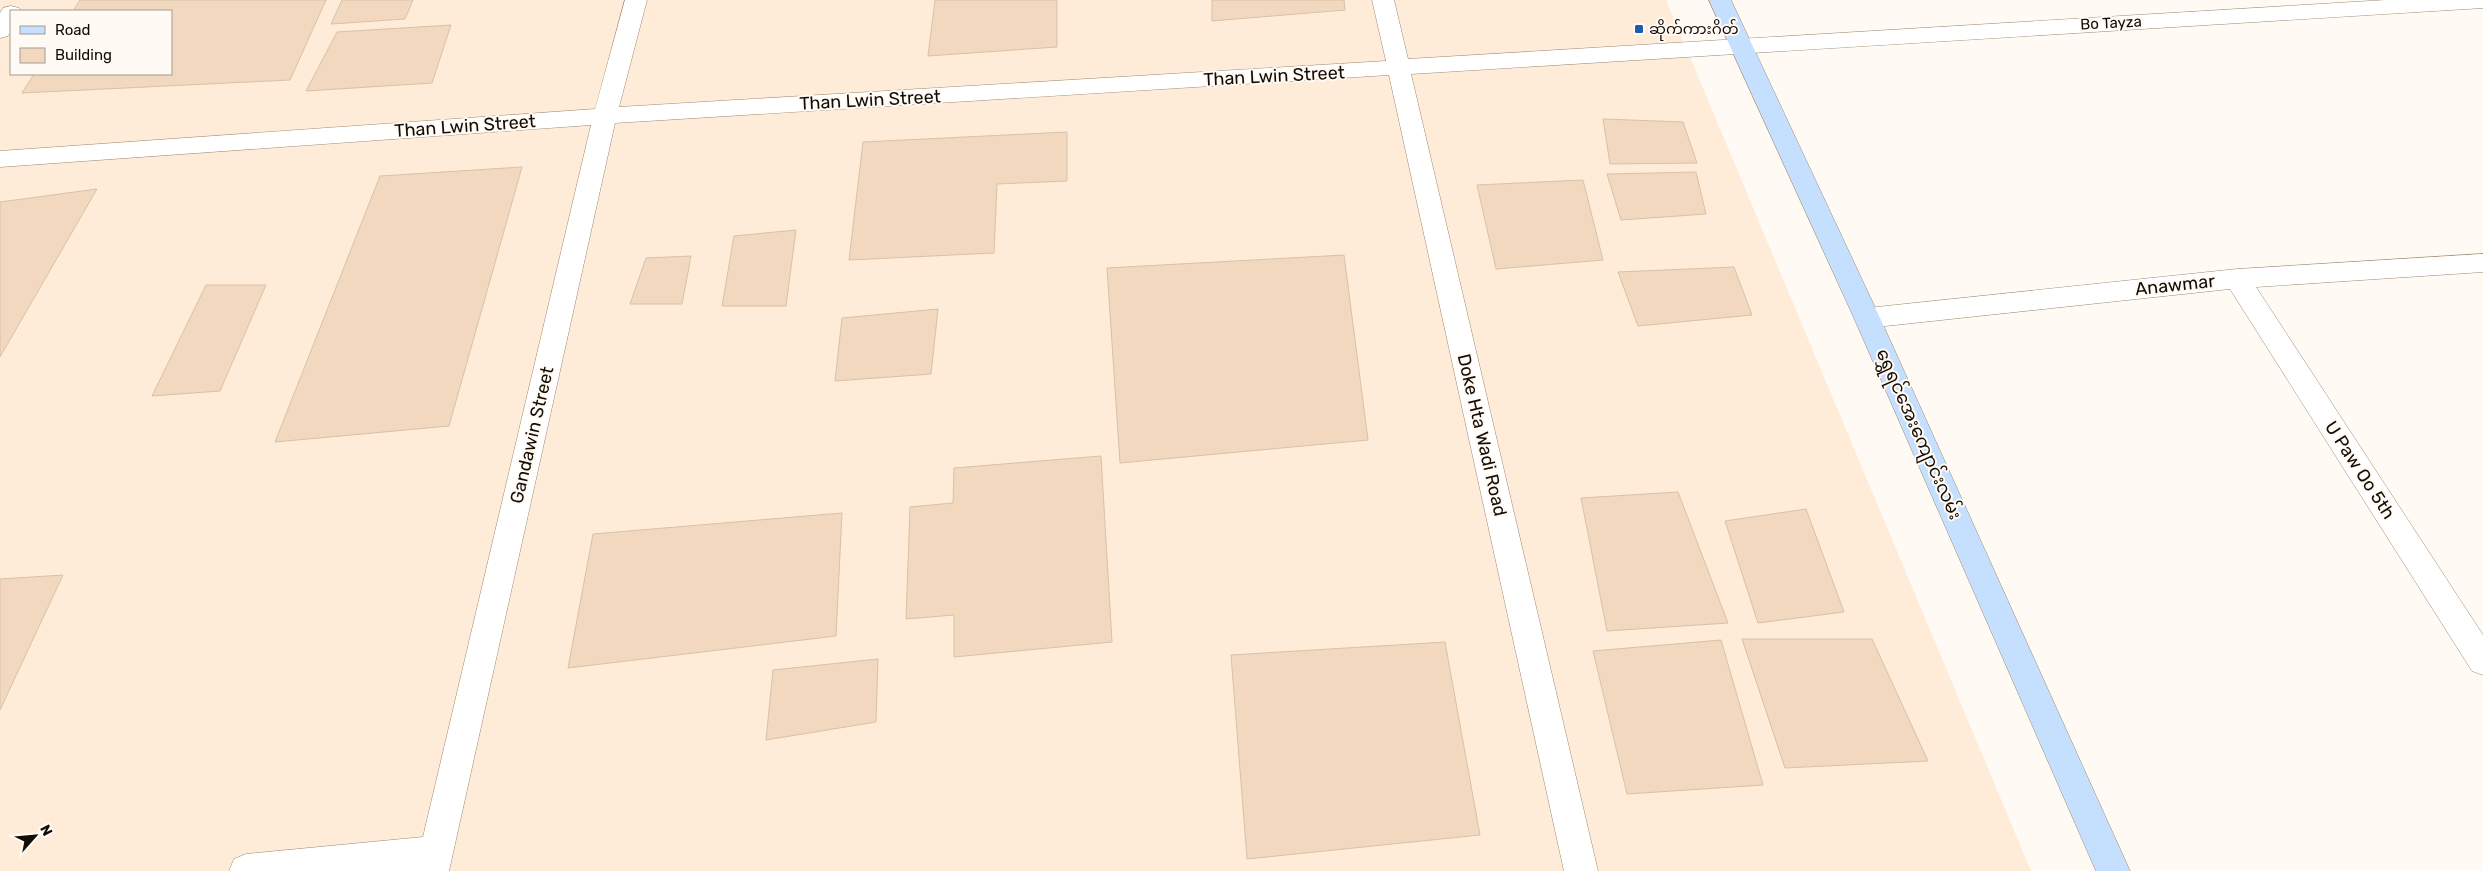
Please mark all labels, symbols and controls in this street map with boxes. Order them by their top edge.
legend [10,10,172,75]
street label: Bo Tayza [2080,12,2142,34]
place label: ဆိုက်ကားဂိတ် [1649,19,1739,41]
text: Road [55,21,91,39]
marker: ဆိုက်ကားဂိတ် [1633,23,1645,35]
text: Building [55,46,112,64]
street label: Than Lwin Street [1203,61,1345,91]
street label: Than Lwin Street [799,85,941,115]
street label: Than Lwin Street [394,110,536,142]
street label: Anawmar [2134,270,2216,300]
street label: ရွှေရင်အေးကျောင်းလမ်း [1868,344,1968,525]
street label: Doke Hta Wadi Road [1453,352,1511,518]
street label: Gandawin Street [506,364,558,506]
street label: U Paw Oo 5th [2320,417,2400,523]
north arrow [10,811,60,861]
text: N [36,822,56,839]

